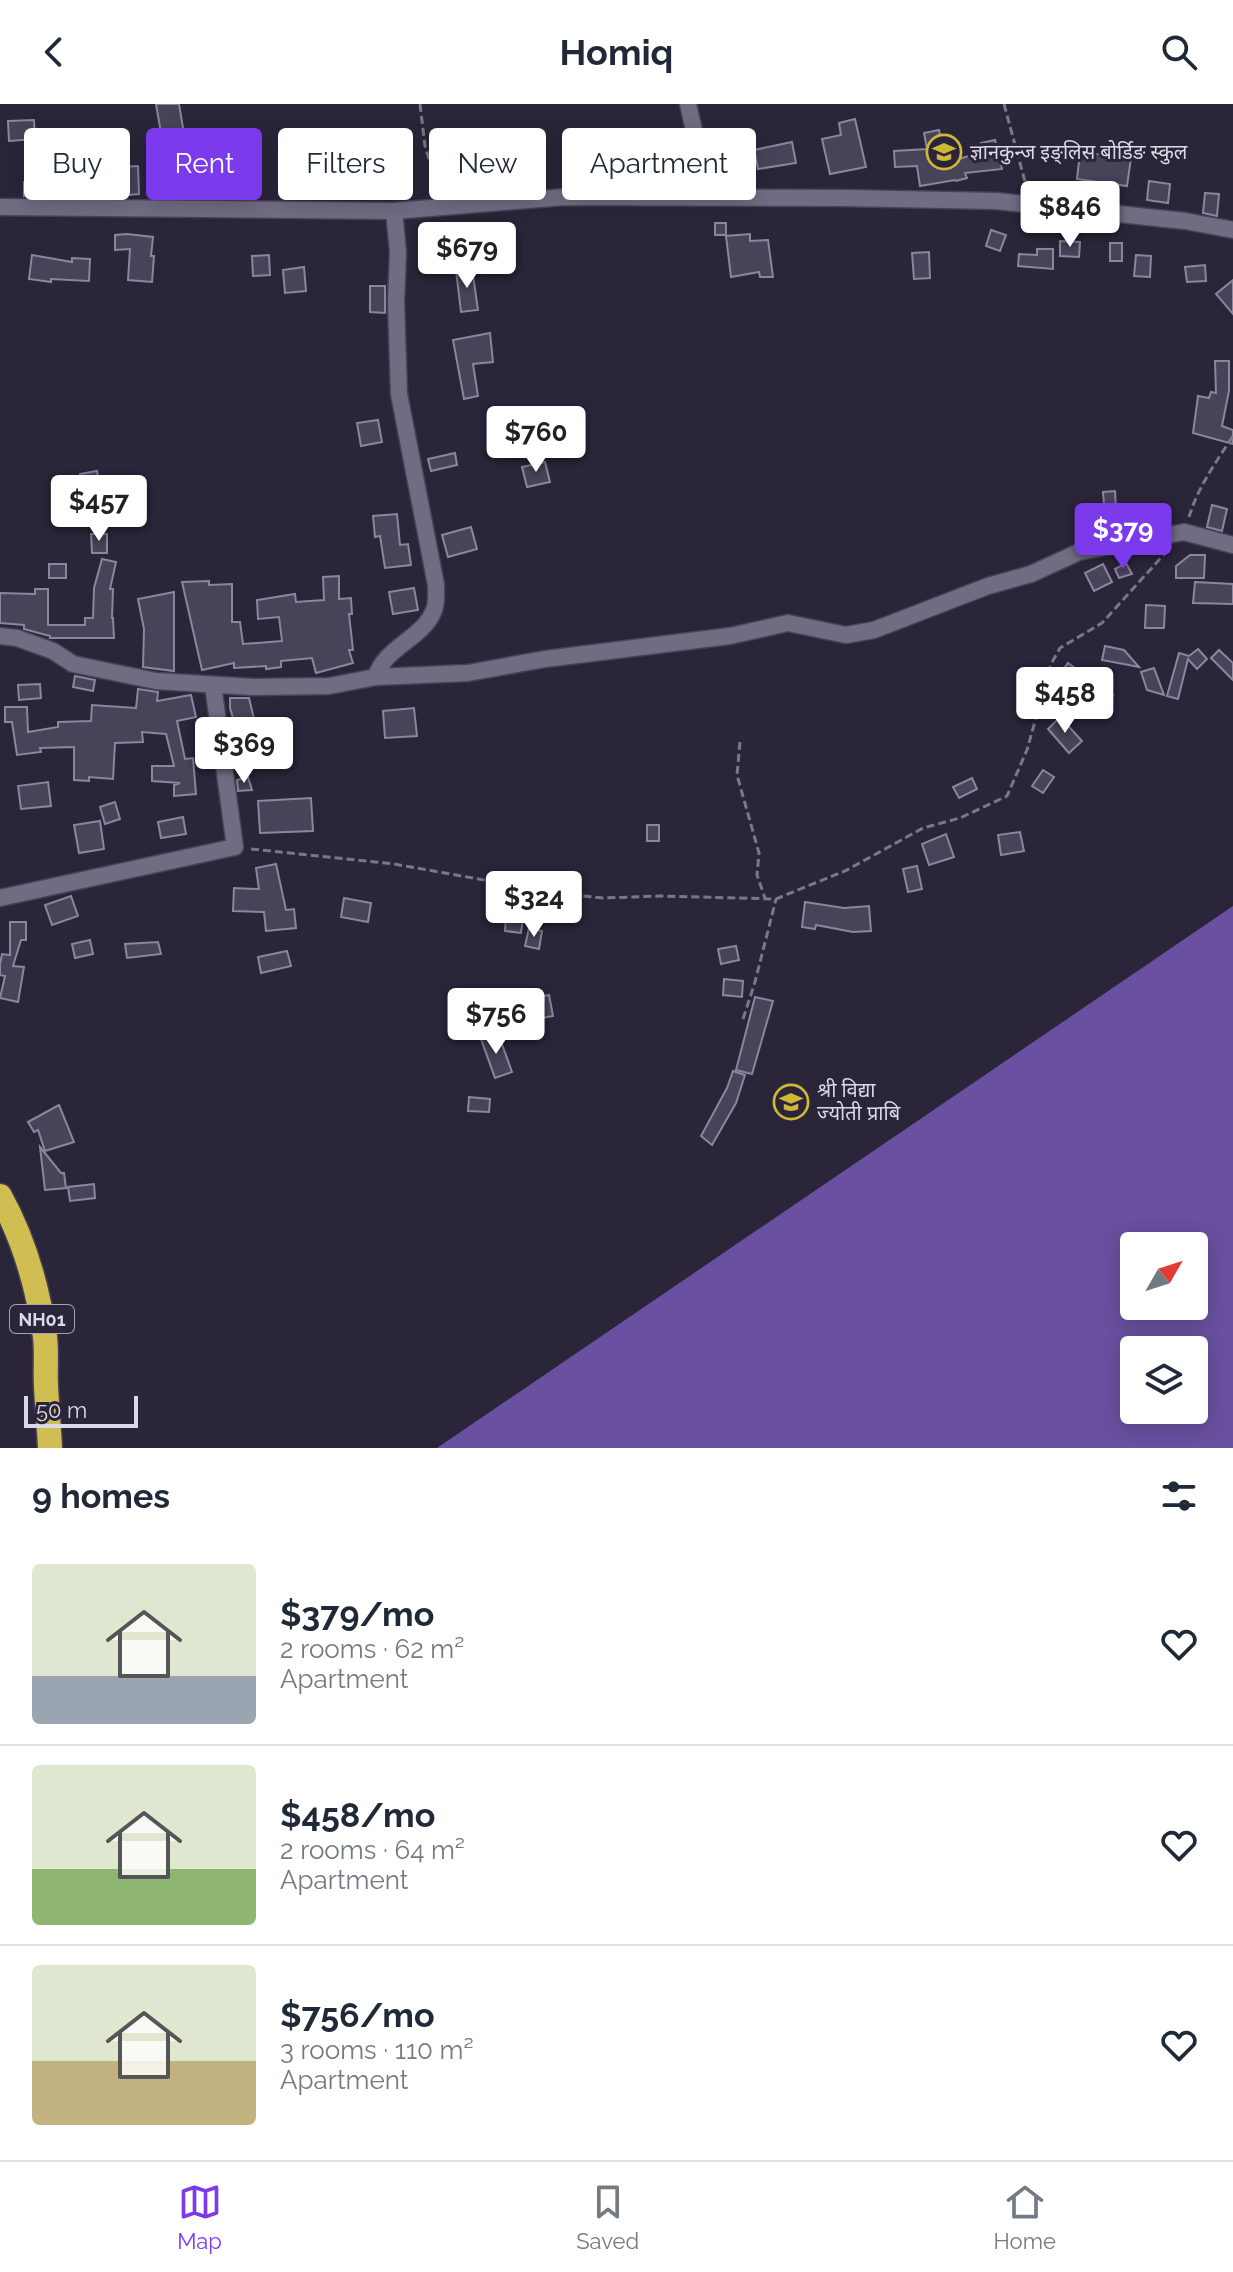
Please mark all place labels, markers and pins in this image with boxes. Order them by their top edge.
school or university icon: ज्ञानकुन्ज इङ्लिस बोर्डिङ स्कुल [925,133,963,171]
place label: ज्ञानकुन्ज इङ्लिस बोर्डिङ स्कुल [970,140,1188,165]
pin: $846 [1023,181,1117,249]
pin: $679 [420,222,514,290]
pin: $760 [489,406,583,474]
pin: $457 [52,475,146,543]
pin: $379 [1076,503,1170,571]
pin: $458 [1018,667,1112,735]
pin: $369 [197,717,291,785]
pin: $324 [487,871,581,939]
pin: $756 [449,988,543,1056]
place label: श्री विद्या ज्योती प्राबि [817,1078,901,1125]
school or university icon: श्री विद्या ज्योती प्राबि [772,1083,810,1121]

